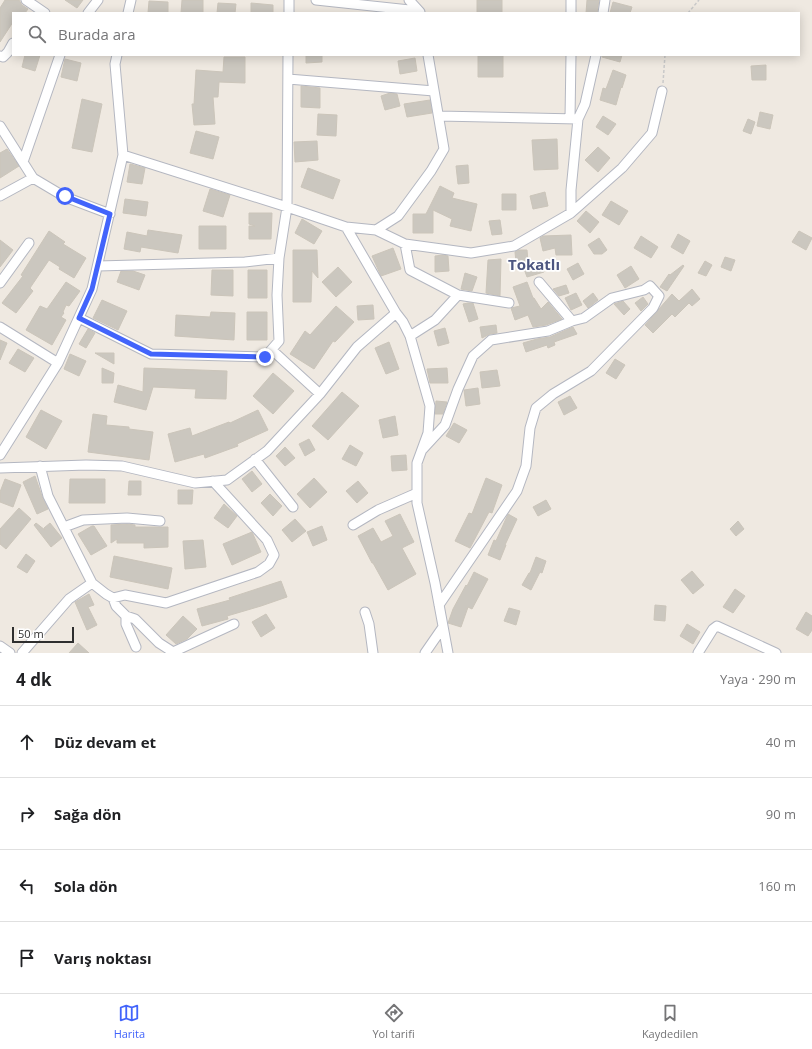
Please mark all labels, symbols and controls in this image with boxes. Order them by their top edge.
search box [12,12,800,56]
icon: search [26,23,48,45]
text: Burada ara [58,24,136,44]
route start [56,187,74,205]
district label: Tokatlı [508,254,560,274]
route end [256,348,274,366]
scale bar [12,625,74,644]
text: 50 m [18,626,44,641]
text: 4 dk [16,668,51,691]
text: Yaya · 290 m [720,670,796,688]
icon: ahead [16,731,38,753]
text: Düz devam et [54,732,156,752]
text: 40 m [766,733,796,751]
icon: right [16,803,38,825]
text: Sağa dön [54,804,121,824]
text: 90 m [766,805,796,823]
icon: left [16,875,38,897]
text: Sola dön [54,876,118,896]
text: 160 m [758,877,796,895]
icon: arrive [16,947,38,969]
text: Varış noktası [54,948,152,968]
tab: Harita [114,1002,145,1041]
tab: Yol tarifi [372,1002,415,1041]
tab: Kaydedilen [642,1002,698,1041]

